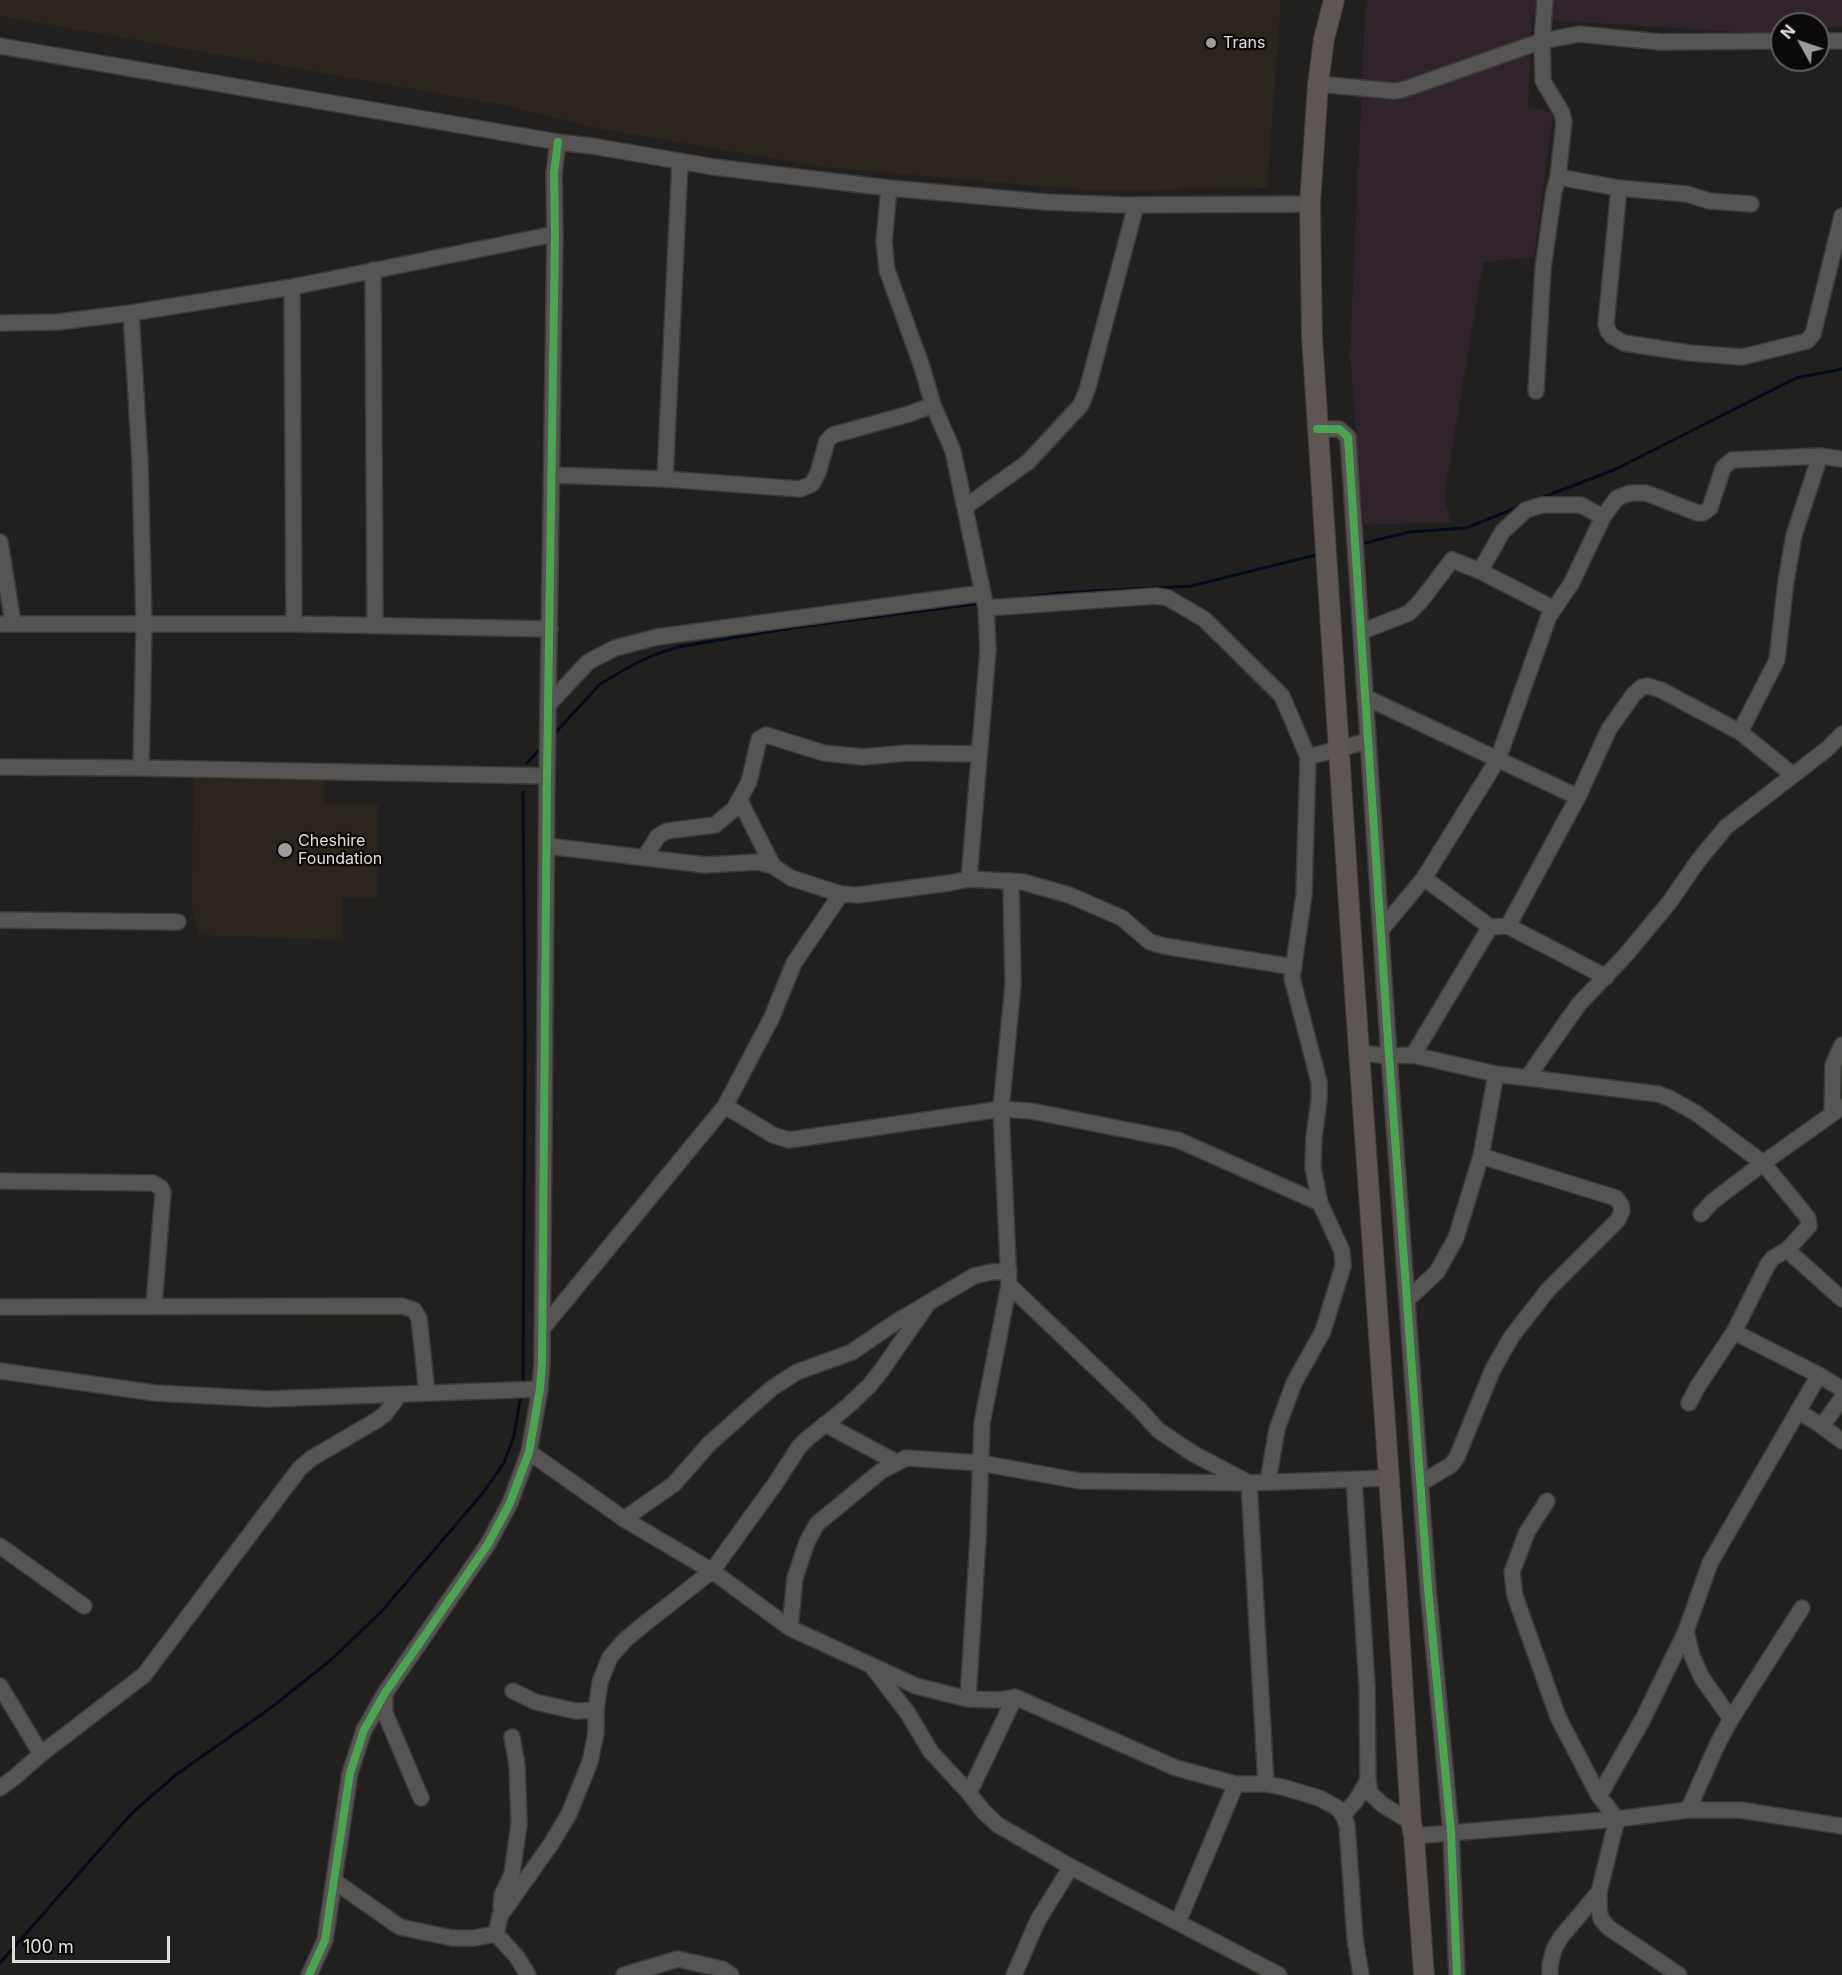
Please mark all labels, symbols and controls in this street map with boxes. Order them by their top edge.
north arrow [1770,12,1830,72]
text: N [1776,21,1799,43]
place label: Trans [1223,33,1265,53]
marker: Trans [1204,36,1218,50]
place label: Cheshire Foundation [298,831,382,869]
marker: Cheshire Foundation [276,841,294,859]
scale bar [15,1924,172,1962]
text: 100 m [23,1936,74,1957]

